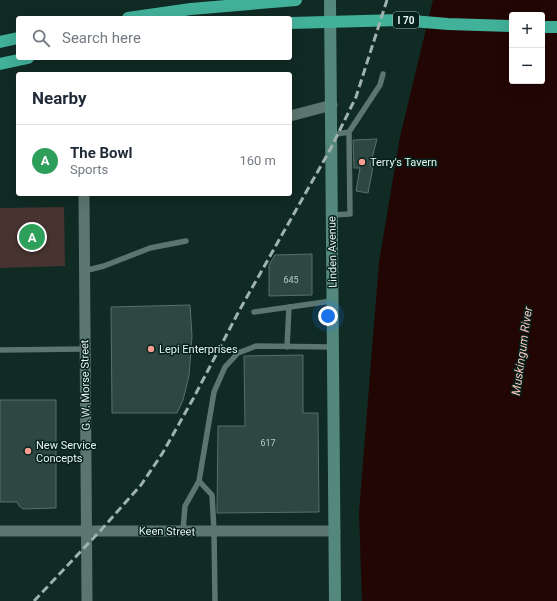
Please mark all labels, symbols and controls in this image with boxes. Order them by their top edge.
road number: I 70 [393,12,419,28]
map controls [509,12,545,84]
button: + [509,12,545,48]
search box [16,16,292,60]
icon: search [30,27,52,49]
text: Search here [62,29,141,47]
button: − [509,48,545,84]
text: Nearby [32,88,87,108]
text: The Bowl [70,144,133,162]
text: A [41,153,49,168]
text: 160 m [239,153,276,168]
place label: Terry's Tavern [370,156,437,169]
marker: Terry's Tavern [357,157,367,167]
text: Sports [70,162,108,177]
street label: Linden Avenue [325,216,340,288]
pin: A [19,222,45,252]
house number: 645 [283,275,299,285]
water label: Muskingum River [509,305,535,396]
your location [318,306,338,326]
street label: G. W. Morse Street [78,339,93,430]
place label: Lepi Enterprises [159,343,238,356]
marker: Lepi Enterprises [146,344,156,354]
house number: 617 [260,438,276,448]
place label: New Service Concepts [36,439,97,465]
marker: New Service Concepts [23,446,33,456]
street label: Keen Street [139,525,196,538]

